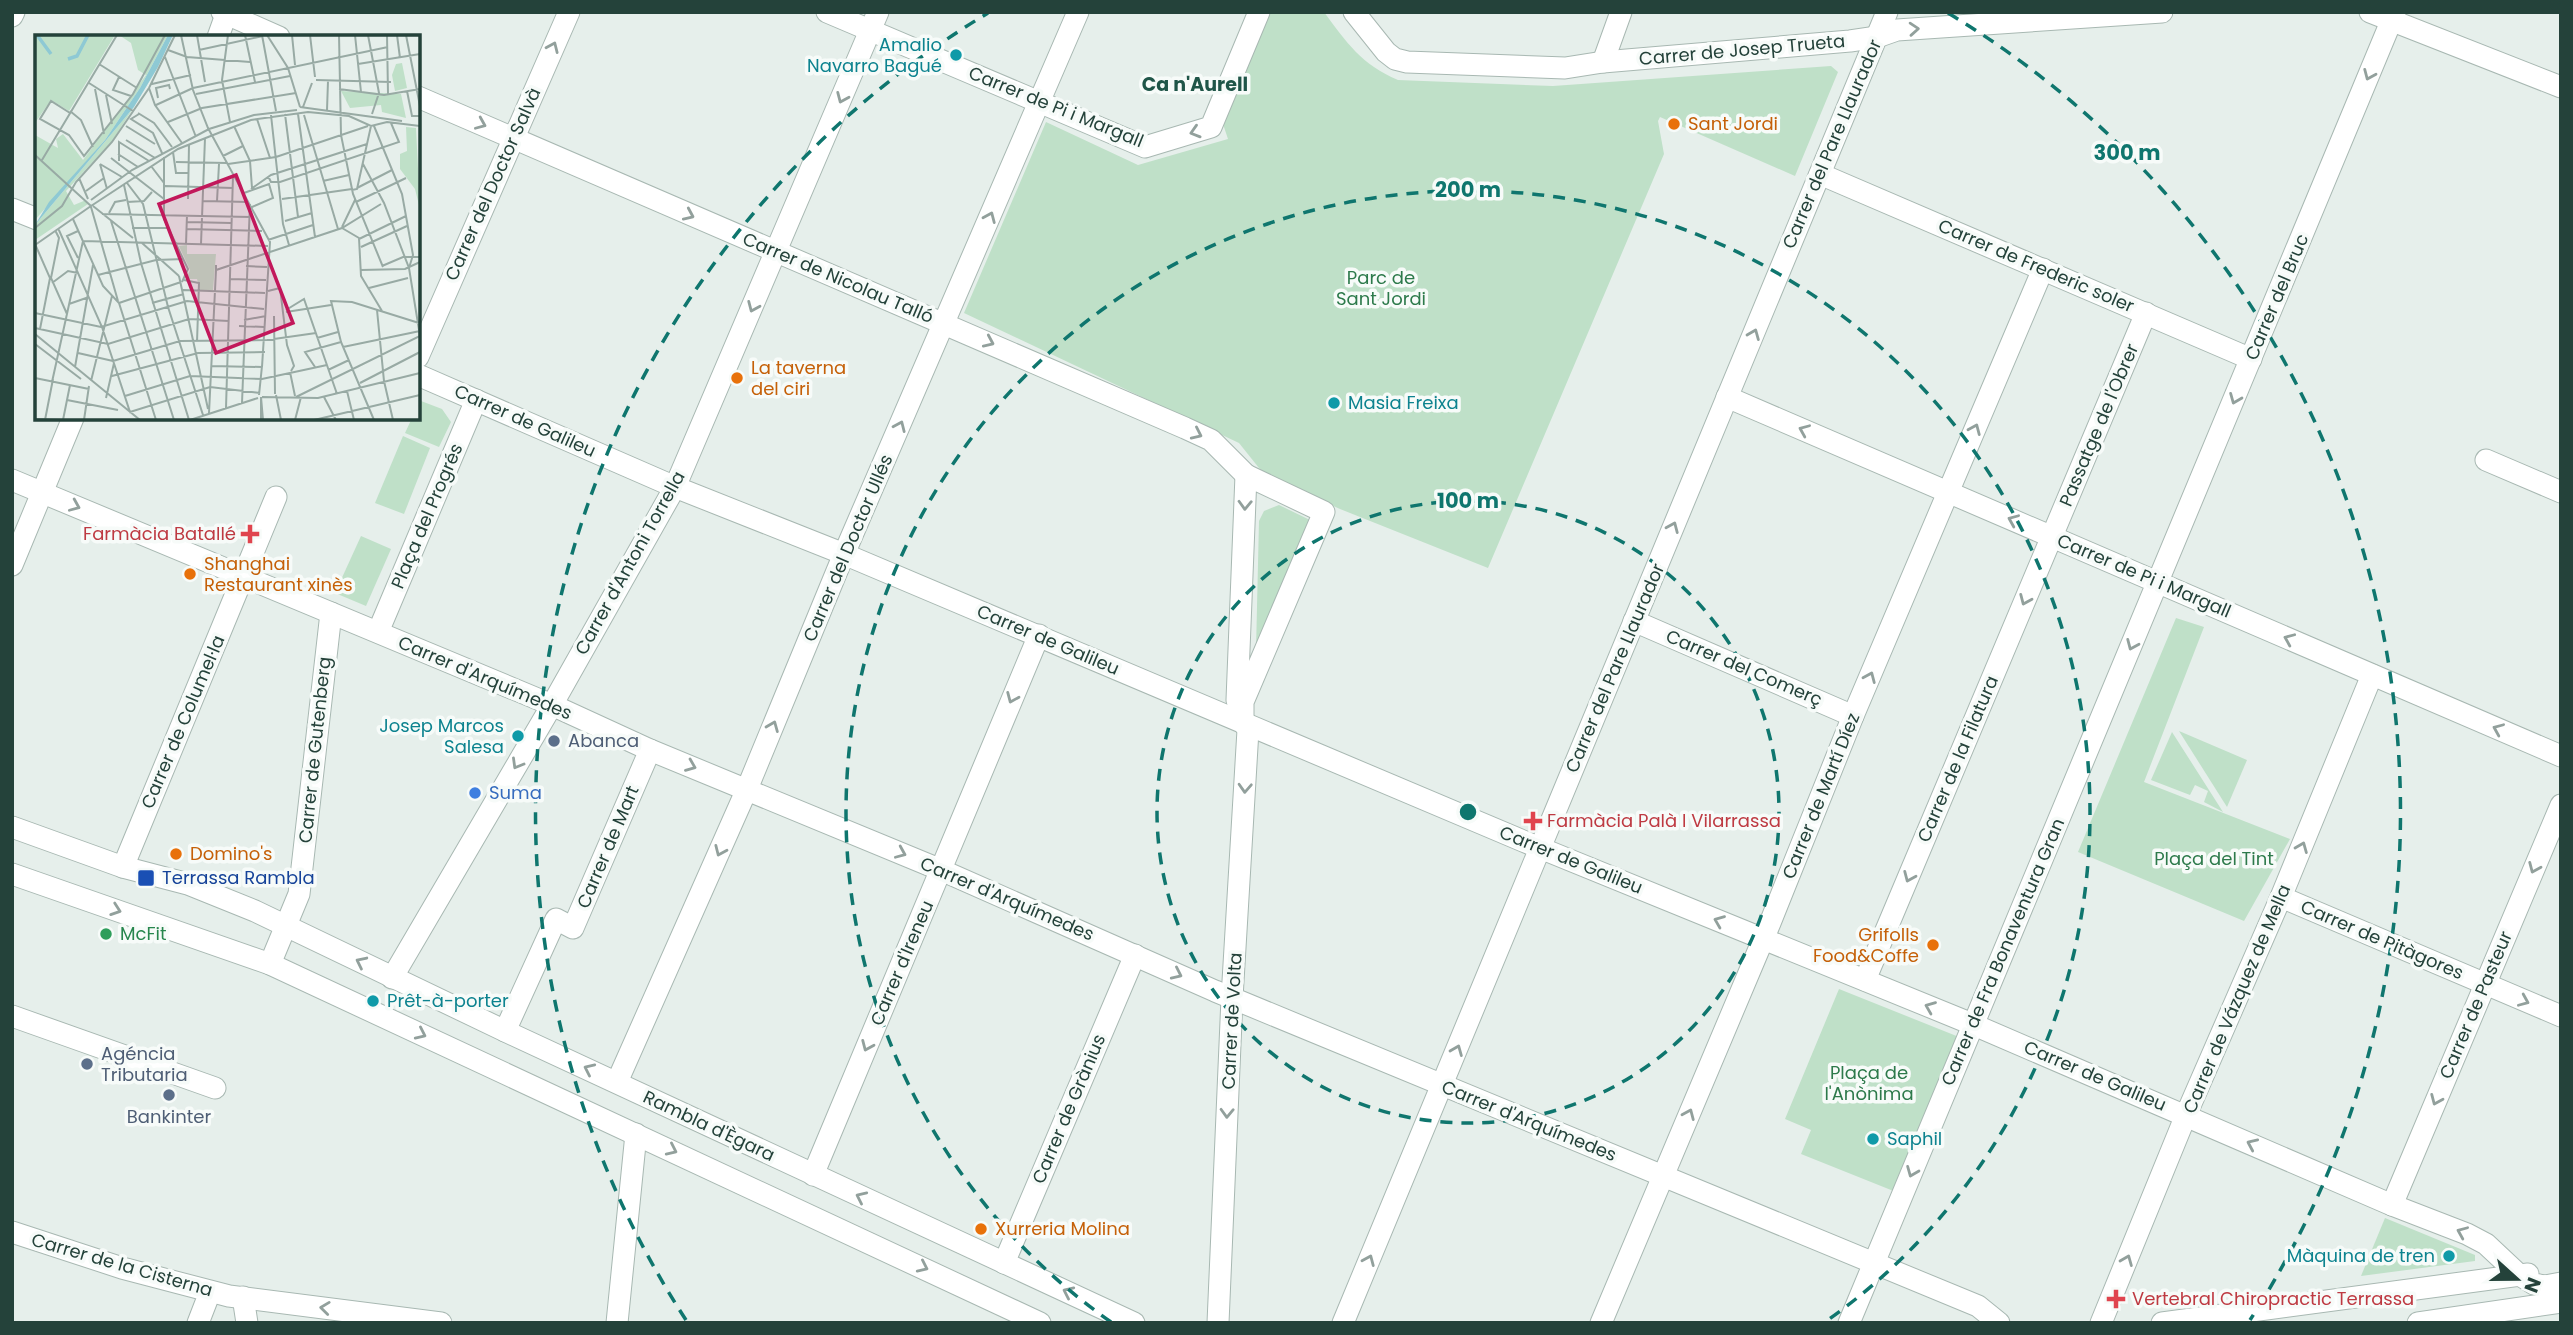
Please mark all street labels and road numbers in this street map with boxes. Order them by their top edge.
street label: Carrer de Josep Trueta [1638,28,1846,71]
street label: Carrer del Pare Llaurador [1776,35,1887,252]
street label: Carrer de Pi i Margall [965,60,1147,153]
street label: Carrer del Doctor Salvà [439,83,546,284]
street label: Carrer de Frederic soler [1934,213,2138,318]
street label: Carrer de Nicolau Talló [739,226,937,329]
street label: Carrer del Bruc [2239,230,2314,364]
street label: Passatge de l'Obrer [2053,339,2144,510]
street label: Carrer de Galileu [450,378,600,463]
street label: Plaça del Progrés [385,439,468,592]
street label: Carrer del Doctor Ullés [797,450,898,645]
street label: Carrer d'Antoni Torrella [569,466,691,659]
street label: Carrer de Pi i Margall [2053,528,2235,624]
street label: Carrer del Pare Llaurador [1559,559,1670,776]
street label: Carrer de Galileu [973,598,1123,681]
street label: Carrer del Comerç [1662,623,1826,712]
street label: Carrer d'Arquímedes [394,630,576,726]
street label: Carrer de Columel·la [135,631,230,812]
street label: Carrer de Gutenberg [292,656,337,844]
street label: Carrer de la Filatura [1911,672,2004,846]
street label: Carrer de Martí Díez [1776,709,1865,883]
street label: Carrer de Mart [570,782,645,912]
street label: Carrer de Fra Bonaventura Gran [1935,814,2070,1089]
street label: Carrer de Galileu [1496,819,1647,900]
street label: Carrer d'Arquímedes [916,851,1098,947]
street label: Carrer de Vázquez de Mella [2177,880,2296,1117]
street label: Carrer de Pitàgores [2297,894,2468,985]
street label: Carrer d'Ireneu [864,896,939,1029]
street label: Carrer de Pasteur [2433,927,2518,1083]
street label: Carrer de Volta [1215,952,1248,1090]
street label: Carrer de Grànius [1026,1030,1111,1187]
street label: Carrer de Galileu [2020,1034,2170,1117]
street label: Carrer d'Arquímedes [1438,1074,1620,1167]
street label: Rambla d'Ègara [639,1084,779,1167]
street label: Carrer de la Cisterna [29,1227,216,1302]

